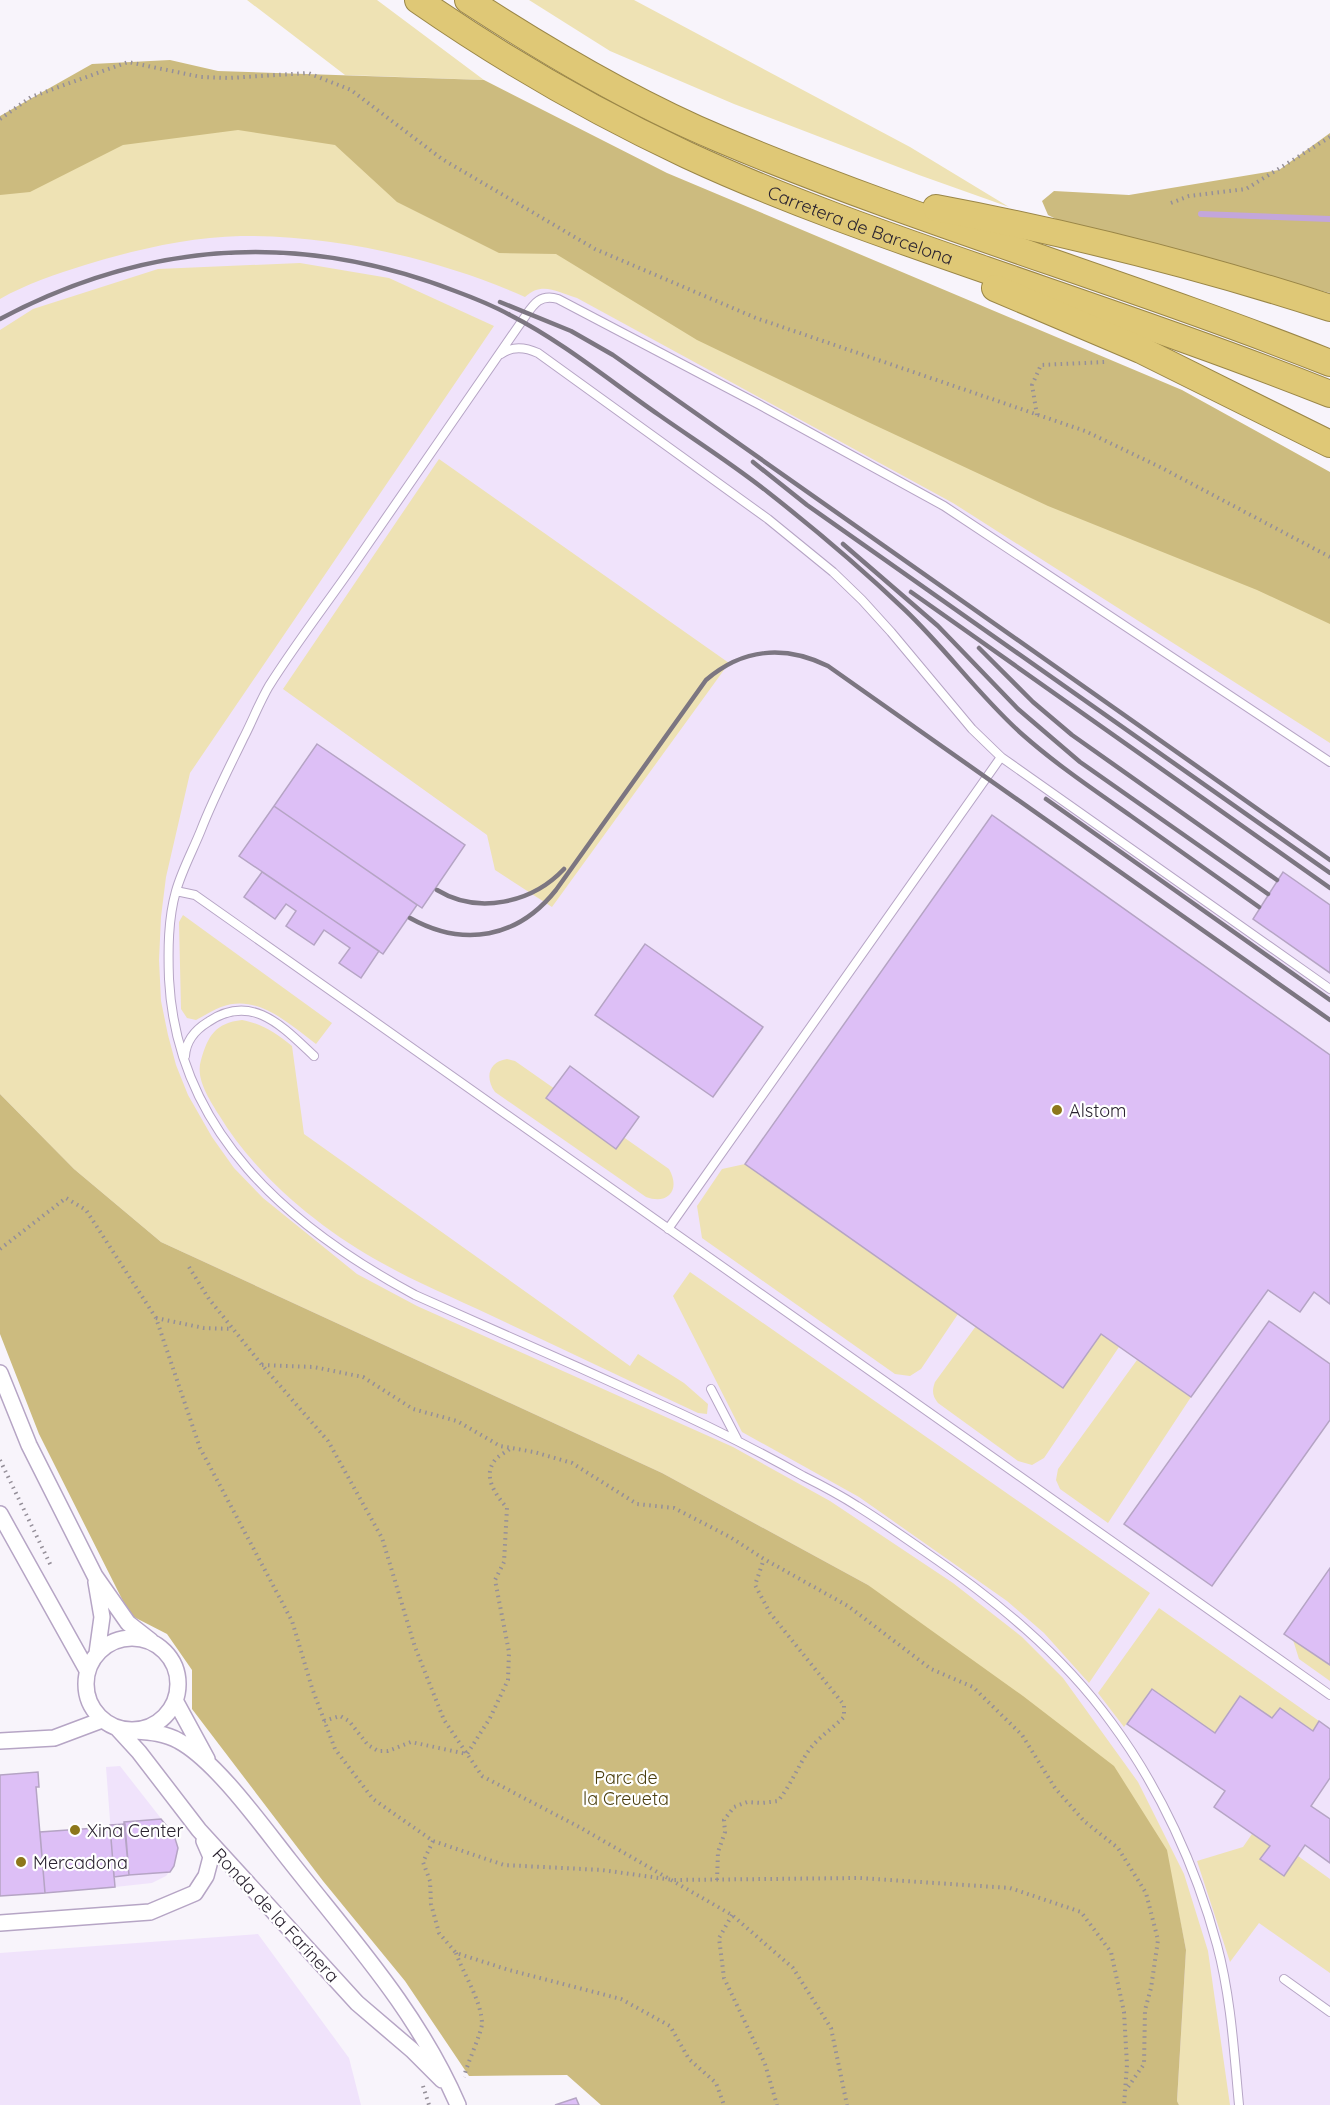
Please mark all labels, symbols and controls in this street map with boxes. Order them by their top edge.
street label: Carretera de Barcelona [765,180,956,269]
place label: Alstom [1069,1099,1127,1122]
marker: Alstom [1050,1103,1064,1117]
park label: Parc de la Creueta [583,1766,669,1810]
place label: Xina Center [87,1819,183,1842]
marker: Xina Center [68,1823,82,1837]
street label: Ronda de la Farinera [208,1843,344,1987]
place label: Mercadona [33,1851,128,1874]
marker: Mercadona [14,1855,28,1869]

